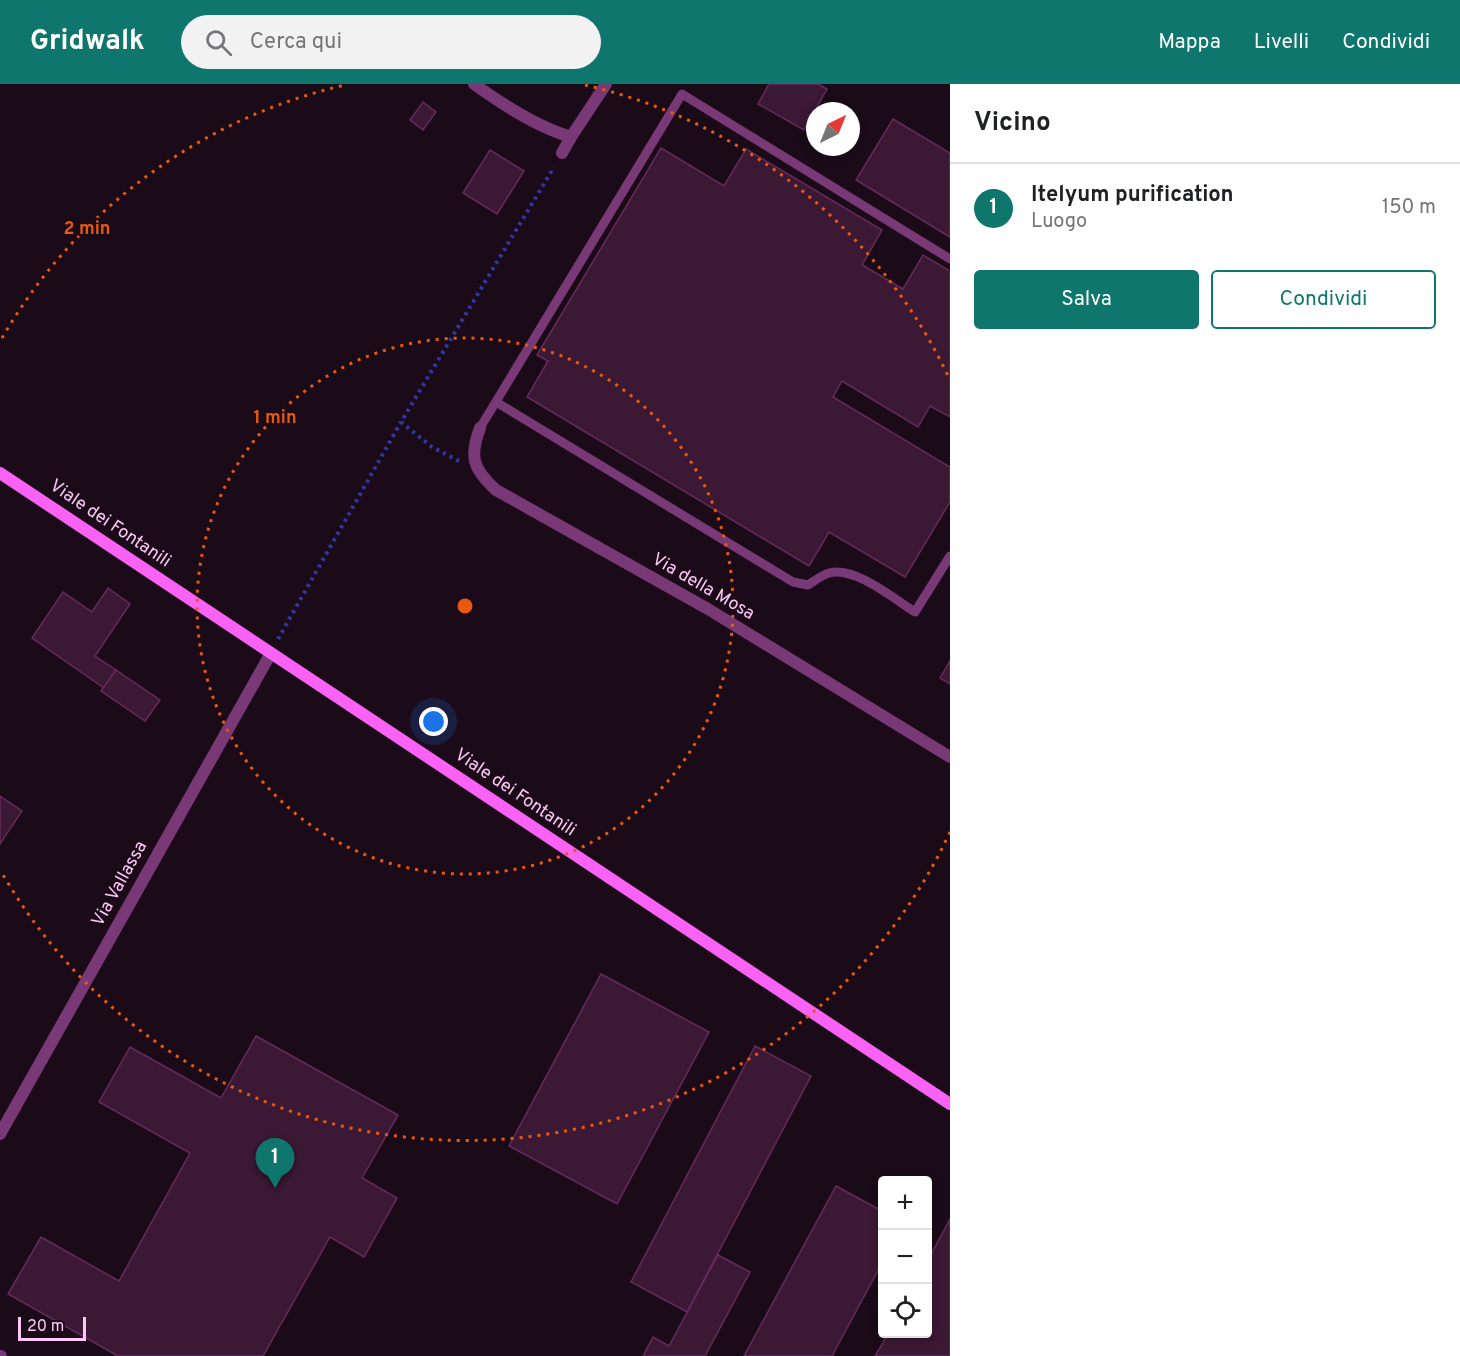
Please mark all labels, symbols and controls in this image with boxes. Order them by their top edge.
search box [181,15,601,69]
text: Gridwalk [30,24,145,60]
icon: search [202,26,235,59]
text: Cerca qui [250,29,342,56]
text: Mappa [1158,29,1221,56]
text: Livelli [1254,29,1309,56]
text: Condividi [1342,29,1430,56]
north arrow [806,102,860,156]
text: Vicino [974,107,1051,140]
text: Itelyum purification [1031,182,1234,209]
text: 1 [990,195,998,221]
text: 150 m [1382,195,1436,221]
text: Luogo [1031,209,1087,235]
text: 2 min [63,218,111,241]
button: Salva [974,270,1199,329]
button: Condividi [1211,270,1436,329]
text: 1 min [253,407,297,430]
street label: Viale dei Fontanili [45,475,175,573]
street label: Via della Mosa [647,548,759,626]
centre of rings [455,596,475,616]
your location [419,707,448,736]
street label: Viale dei Fontanili [450,744,580,842]
street label: Via Vallassa [87,837,153,931]
pin: 1 [256,1138,294,1188]
map controls [878,1176,932,1338]
button: + [878,1176,932,1230]
button: − [878,1230,932,1284]
button: locate [878,1284,932,1338]
scale bar [18,1314,86,1342]
text: 20 m [27,1317,64,1337]

